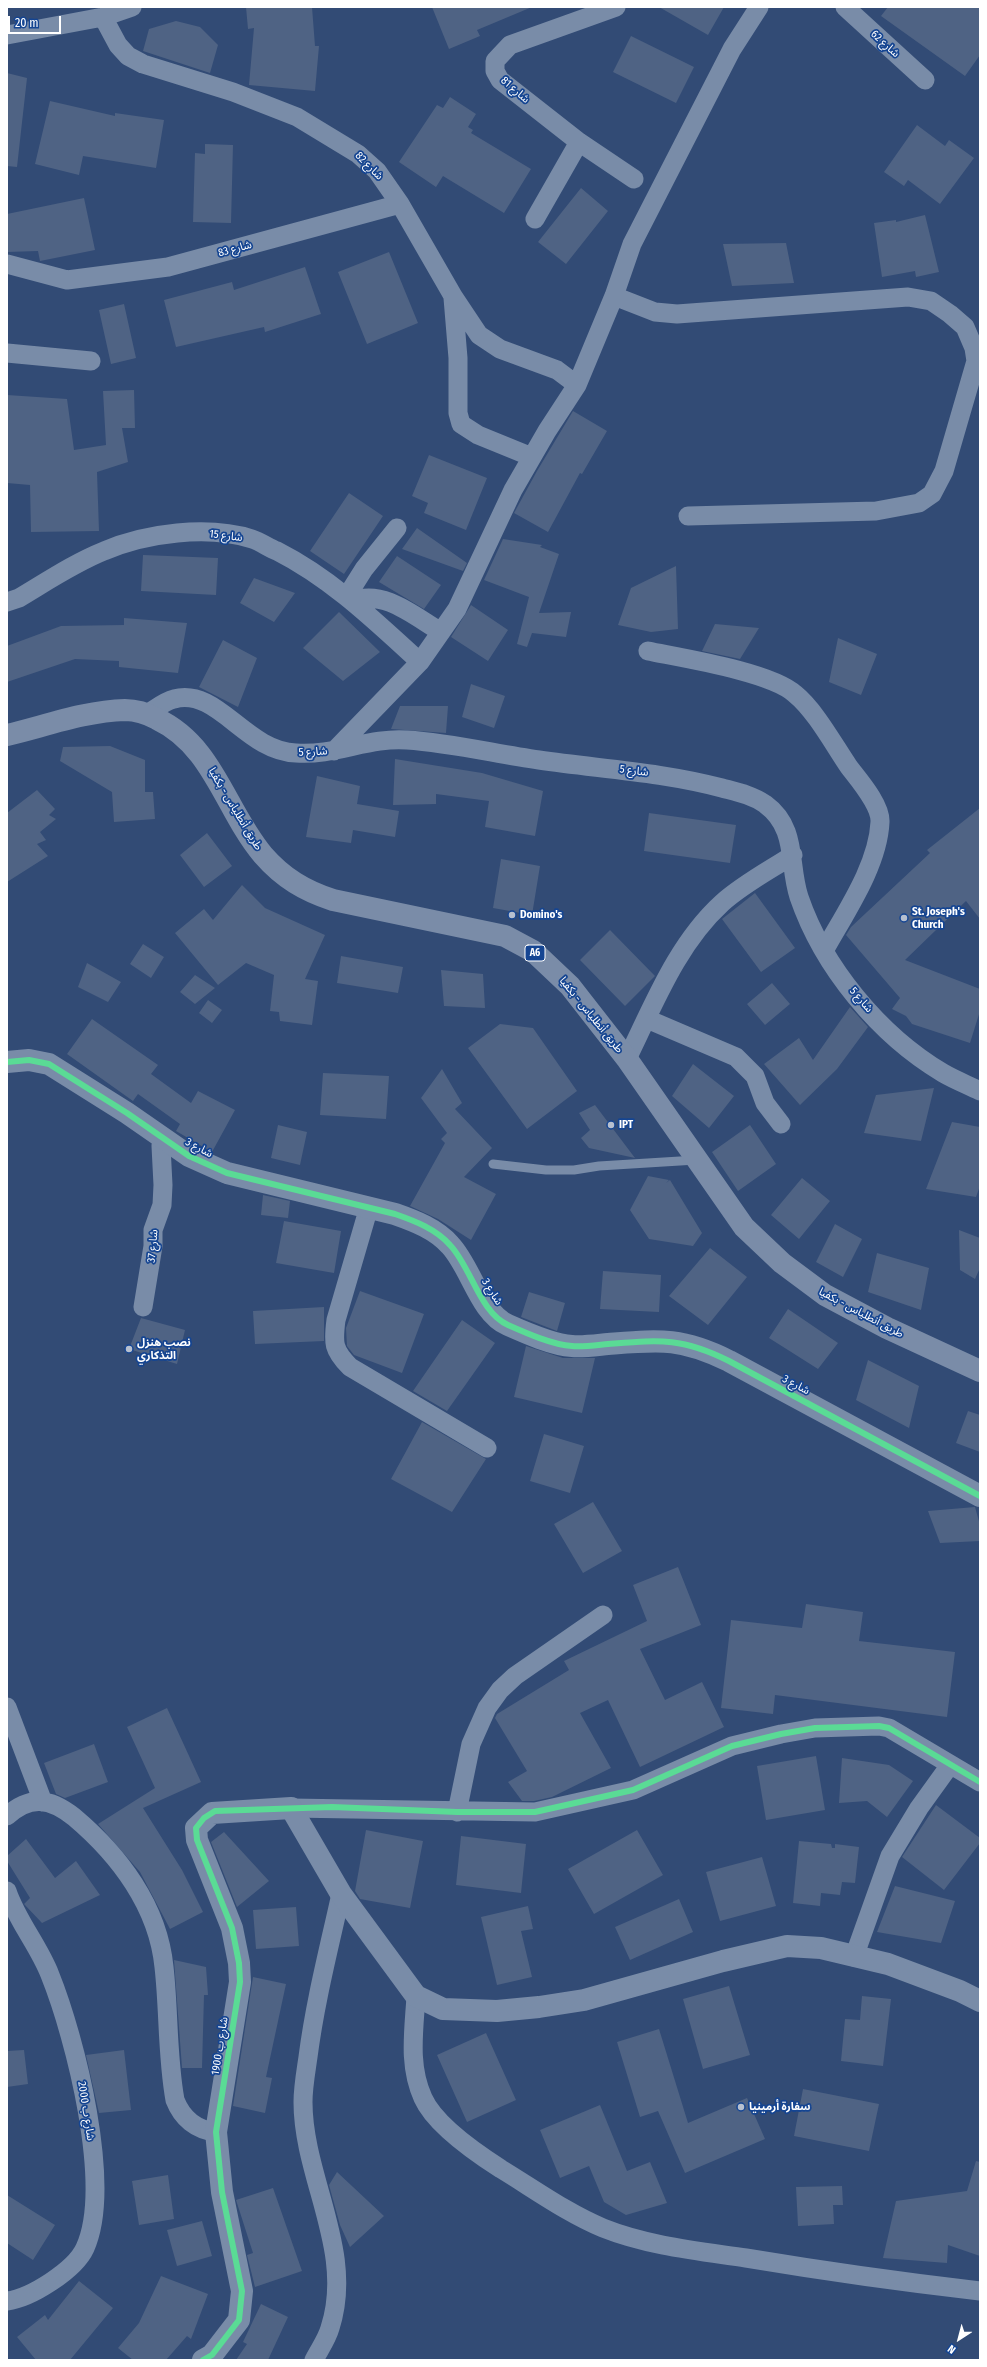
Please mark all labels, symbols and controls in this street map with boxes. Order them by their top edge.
scale bar [10,8,63,34]
text: 20 m [15,16,39,30]
street label: شارع 62 [868,28,902,60]
street label: شارع 81 [498,74,532,106]
street label: شارع 82 [352,149,386,183]
street label: شارع 83 [217,238,253,260]
street label: شارع 15 [209,527,243,545]
street label: شارع 5 [298,745,328,759]
street label: شارع 5 [619,763,649,779]
street label: طريق أنطلياس - بكفيا [205,765,265,853]
place label: St. Joseph's Church [912,905,965,931]
place label: Domino's [520,908,562,922]
marker: Domino's [507,910,517,920]
marker: St. Joseph's Church [899,913,909,923]
road number: A6 [525,945,545,961]
street label: طريق أنطلياس - بكفيا [556,974,626,1056]
street label: شارع 5 [846,985,876,1015]
place label: IPT [619,1118,633,1132]
marker: IPT [606,1120,616,1130]
street label: شارع 3 [183,1135,215,1161]
street label: شارع 37 [145,1229,161,1263]
street label: شارع 3 [479,1276,505,1308]
street label: طريق أنطلياس - بكفيا [816,1285,906,1341]
place label: نصب هنزل التذكاري [137,1336,191,1362]
marker: نصب هنزل التذكاري [124,1344,134,1354]
street label: شارع 3 [780,1372,812,1398]
street label: شارع ب 1900 [209,2016,231,2076]
street label: شارع ب 2000 [75,2081,97,2141]
place label: سفارة أرمينيا [749,2100,810,2114]
marker: سفارة أرمينيا [736,2102,746,2112]
north arrow [939,2319,979,2359]
text: N [945,2342,958,2356]

